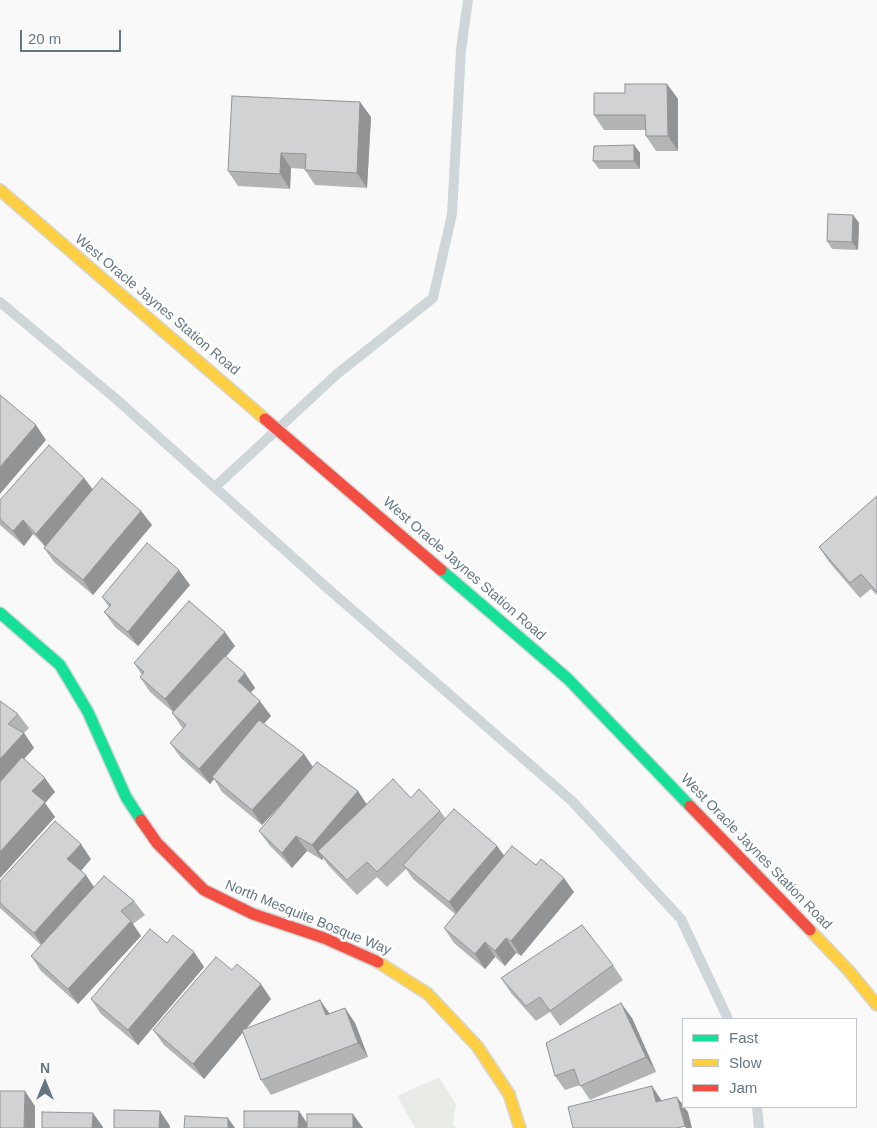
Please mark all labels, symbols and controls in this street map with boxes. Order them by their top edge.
scale bar [22,20,124,52]
text: 20 m [28,30,61,47]
street label: West Oracle Jaynes Station Road [71,231,243,379]
street label: West Oracle Jaynes Station Road [379,494,549,644]
street label: West Oracle Jaynes Station Road [677,771,835,933]
street label: North Mesquite Bosque Way [222,877,394,959]
legend [682,1018,857,1108]
text: Fast [729,1029,758,1046]
text: Slow [729,1054,762,1071]
north arrow [20,1058,70,1108]
text: N [40,1060,50,1076]
text: Jam [729,1079,757,1096]

